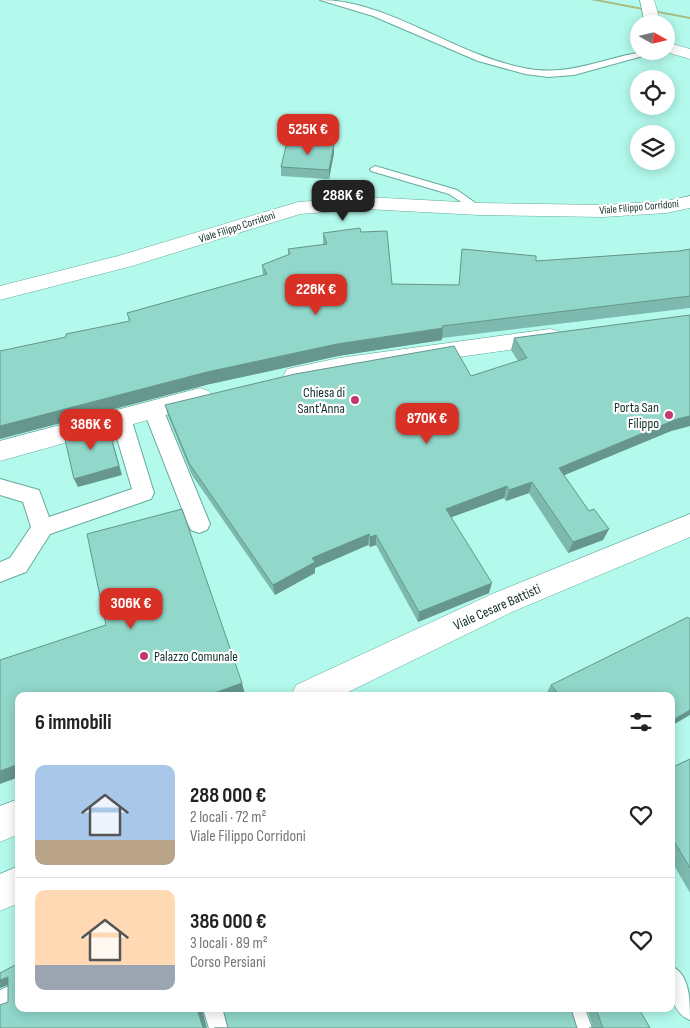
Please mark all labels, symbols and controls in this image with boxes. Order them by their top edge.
north arrow [630,15,675,60]
map controls [630,15,675,170]
button: locate [630,70,675,115]
pin: 525K € [267,114,349,156]
text: 525K € [288,120,328,139]
button: layers [630,125,675,170]
pin: 288K € [302,180,384,222]
text: 288K € [323,186,363,205]
street label: Viale Filippo Corridoni [599,197,679,217]
street label: Viale Filippo Corridoni [197,209,277,245]
pin: 226K € [275,274,357,316]
text: 226K € [296,280,336,299]
place label: Chiesa di Sant'Anna [297,384,345,417]
marker: Chiesa di Sant'Anna [349,394,361,406]
place label: Porta San Filippo [614,399,659,432]
pin: 870K € [386,402,468,445]
pin: 386K € [50,408,132,451]
text: 870K € [407,409,447,428]
marker: Porta San Filippo [663,409,675,421]
text: 386K € [71,415,111,434]
street label: Viale Cesare Battisti [451,580,543,634]
pin: 306K € [90,588,172,630]
text: 306K € [111,594,151,613]
place label: Palazzo Comunale [154,648,238,665]
marker: Palazzo Comunale [138,650,150,662]
icon: filters [627,708,655,736]
text: 6 immobili [35,710,112,735]
text: 288 000 € [190,783,266,808]
icon: home [75,785,135,845]
icon: heart [627,801,655,829]
text: 2 locali · 72 m² [190,808,266,827]
text: Viale Filippo Corridoni [190,827,306,846]
text: 386 000 € [190,909,266,934]
icon: home [75,910,135,970]
icon: heart [627,926,655,954]
text: 3 locali · 89 m² [190,934,268,953]
text: Corso Persiani [190,953,266,972]

